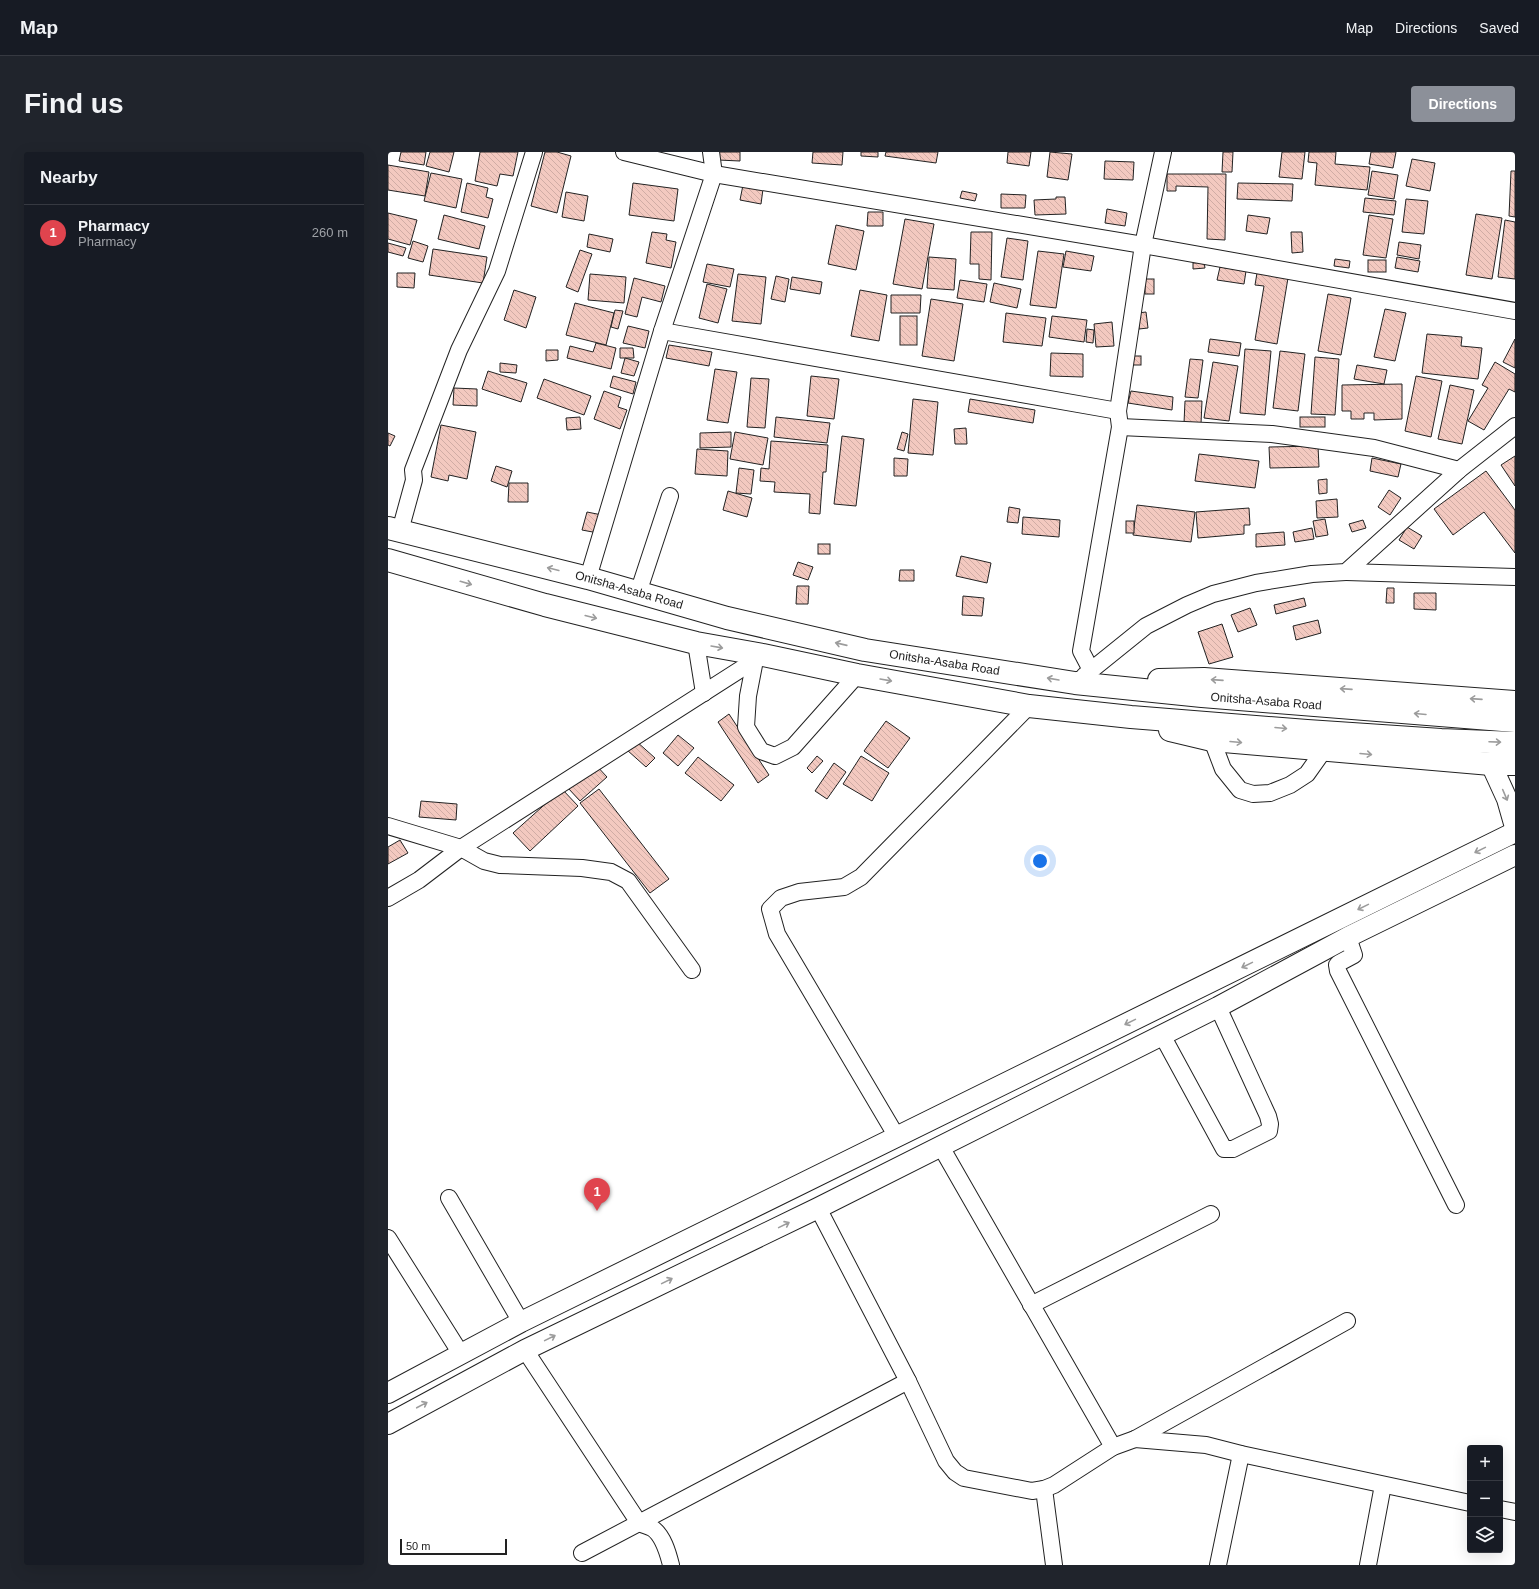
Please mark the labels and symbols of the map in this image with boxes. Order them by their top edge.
one-way arrow [547,565,560,573]
street label: Onitsha-Asaba Road [574,568,685,612]
one-way arrow [459,579,472,587]
one-way arrow [584,613,597,621]
one-way arrow [835,640,848,648]
one-way arrow [711,643,724,651]
street label: Onitsha-Asaba Road [888,647,1001,678]
one-way arrow [1046,675,1059,683]
one-way arrow [879,676,892,684]
one-way arrow [1211,676,1224,683]
one-way arrow [1340,686,1353,693]
street label: Onitsha-Asaba Road [1210,690,1322,713]
one-way arrow [1470,695,1483,703]
one-way arrow [1414,710,1427,717]
one-way arrow [1274,725,1287,732]
one-way arrow [1229,738,1242,746]
one-way arrow [1488,738,1501,746]
one-way arrow [1359,750,1372,757]
one-way arrow [1501,789,1509,801]
one-way arrow [1474,847,1486,854]
your location [1030,851,1050,871]
one-way arrow [1358,904,1370,911]
one-way arrow [1241,962,1253,969]
one-way arrow [1124,1019,1136,1026]
pin: 1 [584,1178,610,1211]
one-way arrow [777,1221,789,1228]
one-way arrow [660,1277,672,1284]
one-way arrow [543,1334,555,1341]
one-way arrow [416,1401,428,1408]
scale bar [400,1537,507,1556]

